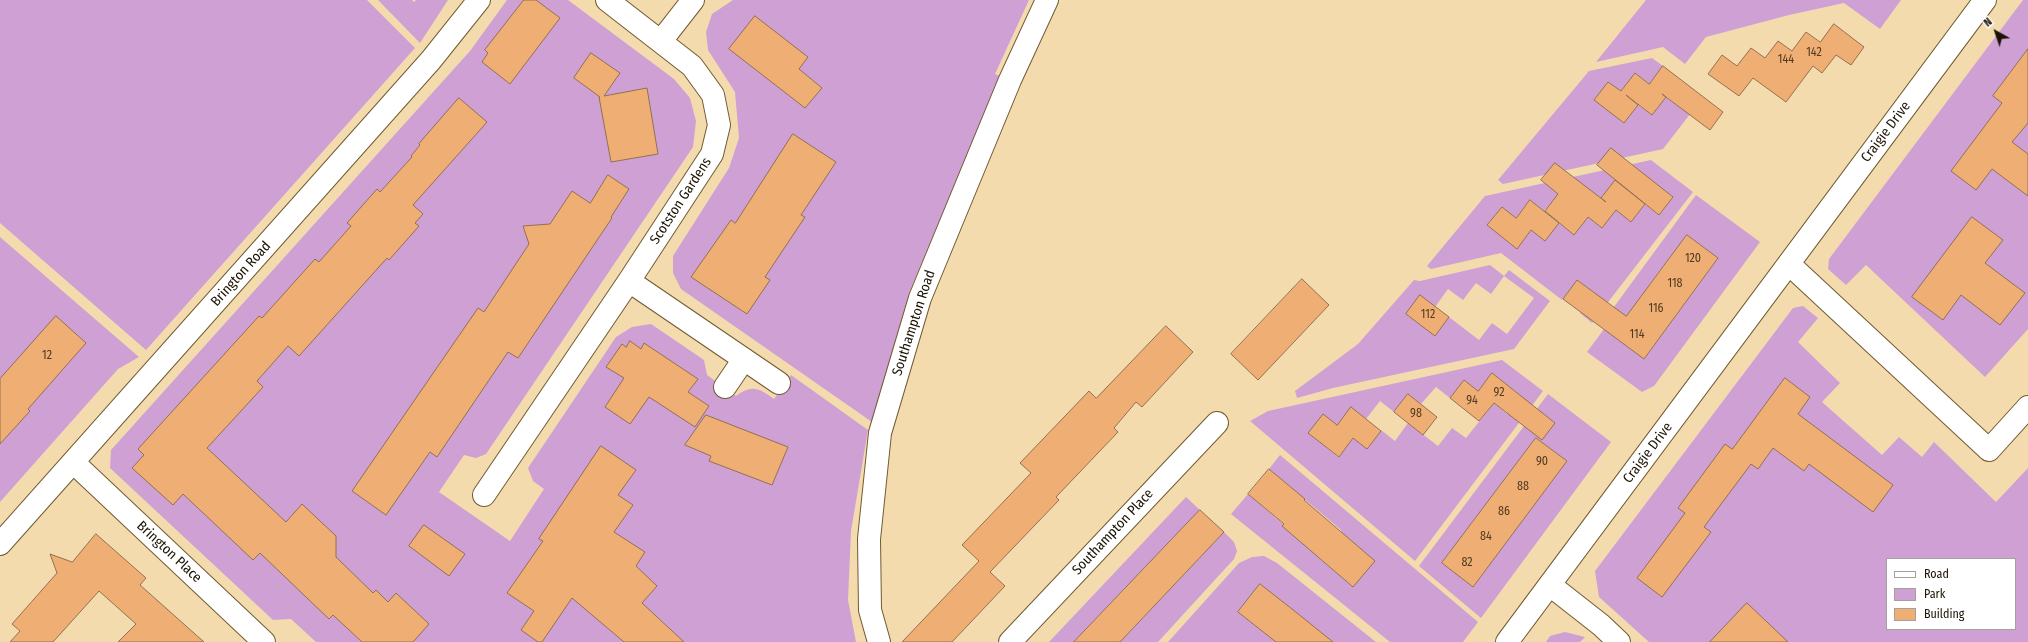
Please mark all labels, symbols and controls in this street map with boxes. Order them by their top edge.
north arrow [1976,12,2016,52]
text: N [1981,15,1995,30]
house number: 142 [1806,46,1822,60]
house number: 144 [1778,53,1794,67]
street label: Craigie Drive [1858,98,1914,166]
street label: Scotston Gardens [647,154,715,248]
street label: Brington Road [208,238,274,310]
house number: 120 [1685,252,1701,266]
street label: Southampton Road [889,268,939,378]
house number: 118 [1667,277,1683,291]
house number: 116 [1648,302,1664,316]
house number: 112 [1421,308,1435,322]
house number: 114 [1630,328,1644,342]
house number: 12 [42,349,52,363]
house number: 92 [1494,386,1504,400]
house number: 94 [1466,394,1478,408]
house number: 98 [1410,407,1422,421]
street label: Craigie Drive [1620,419,1676,487]
house number: 90 [1536,455,1548,469]
house number: 88 [1517,480,1529,494]
street label: Southampton Place [1069,486,1157,578]
house number: 86 [1498,505,1510,519]
street label: Brington Place [133,518,205,586]
house number: 84 [1480,530,1492,544]
house number: 82 [1461,556,1473,570]
legend [1886,558,2016,630]
text: Road [1924,567,1949,581]
text: Park [1924,587,1945,601]
text: Building [1924,607,1964,621]

